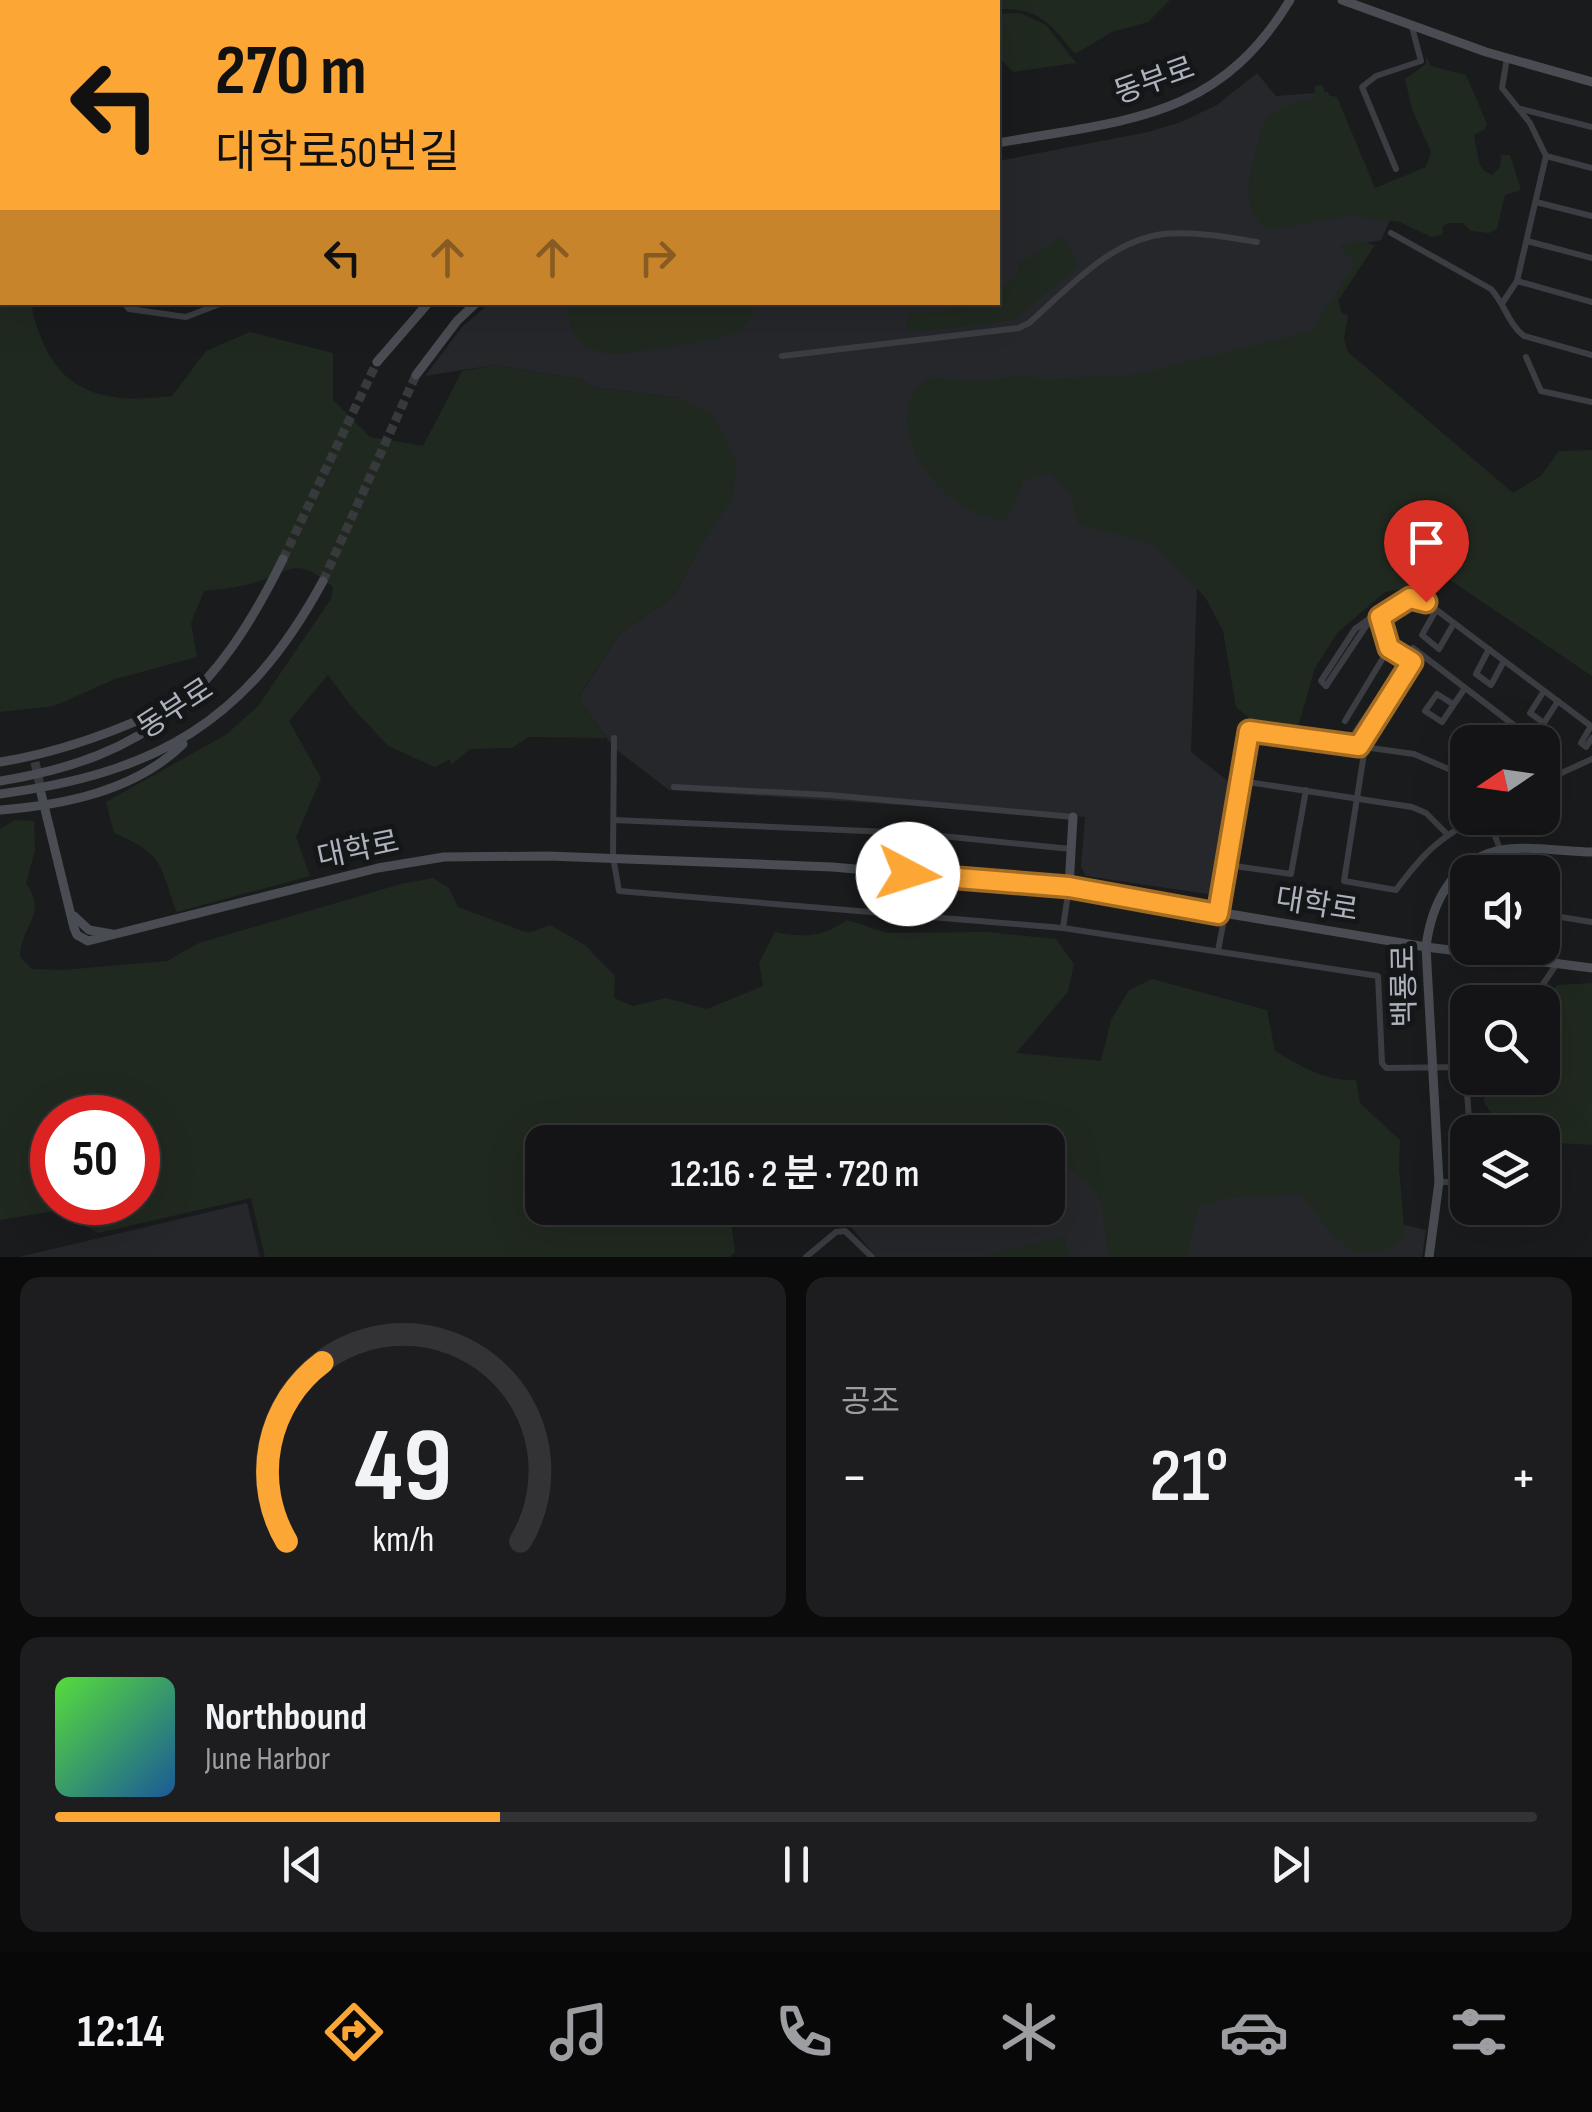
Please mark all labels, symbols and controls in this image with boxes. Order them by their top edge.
text: 270 m [215,30,367,114]
icon: left [50,40,180,170]
street label: 동부로 [1109,50,1199,112]
text: 대학로50번길 [215,126,460,181]
icon: left [315,230,370,285]
icon: ahead [420,230,475,285]
icon: ahead [525,230,580,285]
icon: right [630,230,685,285]
pin [1384,500,1469,603]
icon: arrive [1399,515,1454,570]
street label: 동부로 [131,671,220,746]
north arrow [1450,725,1560,835]
map controls [1450,725,1560,1225]
position arrow [856,822,960,926]
street label: 대학로 [314,824,402,876]
button: sound [1450,855,1560,965]
street label: 대학로 [1273,881,1361,929]
street label: 백룡로 [1386,944,1424,1028]
button: search [1450,985,1560,1095]
speed limit sign: 50 [30,1095,160,1225]
button: layers [1450,1115,1560,1225]
text: 12:16 · 2 분 · 720 m [671,1152,919,1197]
text: 공조 [841,1383,900,1422]
text: 49 [354,1405,452,1530]
text: 21° [1149,1432,1229,1523]
text: − [841,1445,868,1512]
text: + [1510,1445,1537,1512]
text: km/h [372,1519,434,1562]
text: Northbound [205,1695,367,1740]
text: June Harbor [205,1740,330,1779]
icon: previous [275,1837,330,1892]
icon: pause [769,1837,824,1892]
icon: next [1263,1837,1318,1892]
icon: directions [319,1997,389,2067]
icon: music [544,1997,614,2067]
icon: phone [769,1997,839,2067]
icon: climate [994,1997,1064,2067]
icon: car [1219,1997,1289,2067]
icon: filters [1444,1997,1514,2067]
text: 12:14 [78,2005,164,2060]

